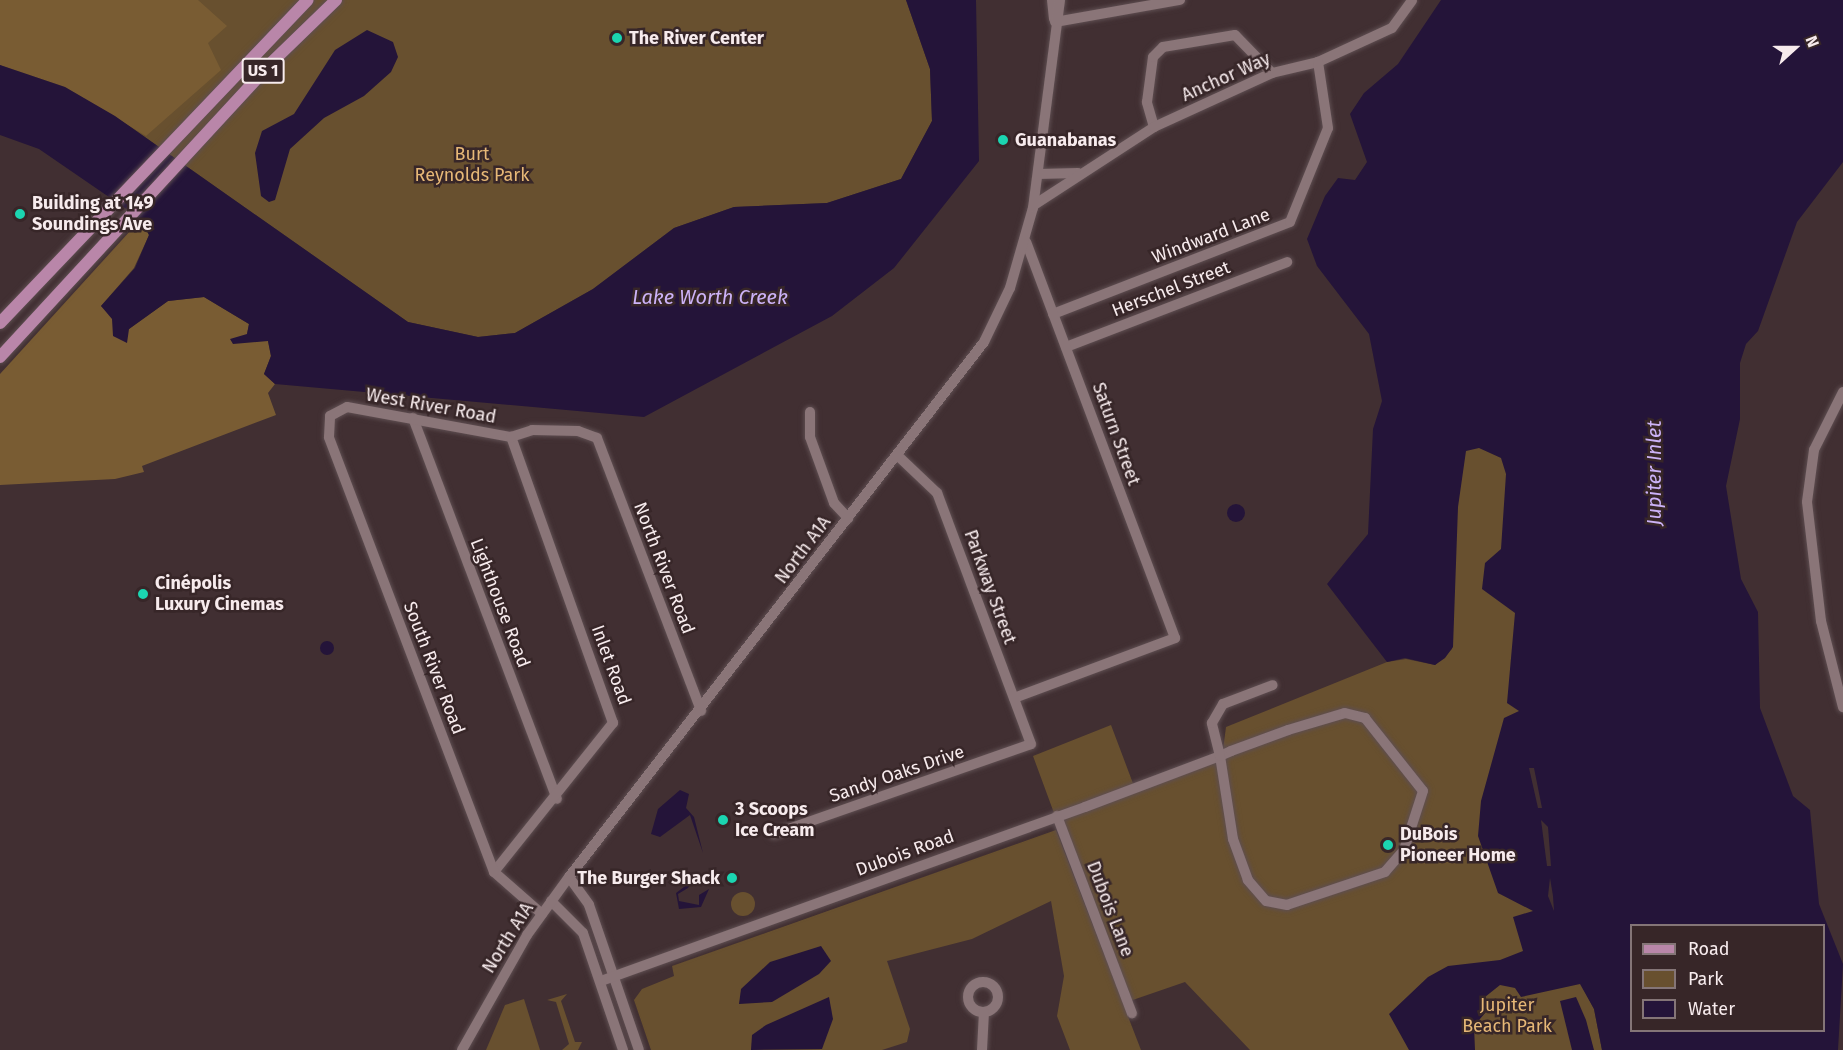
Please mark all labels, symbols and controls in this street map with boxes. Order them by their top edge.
north arrow [1765,18,1825,78]
place label: The River Center [629,27,764,49]
marker: The River Center [610,31,624,45]
text: N [1801,33,1823,50]
street label: Anchor Way [1178,48,1274,106]
road number: US 1 [240,58,286,84]
place label: Guanabanas [1015,129,1116,151]
marker: Guanabanas [996,133,1010,147]
park label: Burt Reynolds Park [415,144,529,186]
place label: Building at 149 Soundings Ave [32,193,153,236]
street label: Windward Lane [1149,204,1273,268]
marker: Building at 149 Soundings Ave [13,207,27,221]
street label: Herschel Street [1109,257,1233,321]
water label: Lake Worth Creek [632,285,788,309]
street label: Saturn Street [1087,380,1145,488]
street label: West River Road [364,384,498,428]
water label: Jupiter Inlet [1642,420,1666,526]
street label: North River Road [629,499,699,637]
street label: North A1A [771,512,835,588]
street label: Parkway Street [959,527,1021,647]
street label: Lighthouse Road [465,535,535,671]
place label: Cinépolis Luxury Cinemas [155,573,284,616]
marker: Cinépolis Luxury Cinemas [136,587,150,601]
street label: South River Road [399,599,469,737]
street label: Inlet Road [587,622,635,708]
street label: Sandy Oaks Drive [827,741,967,807]
place label: 3 Scoops Ice Cream [735,799,814,842]
marker: 3 Scoops Ice Cream [716,813,730,827]
place label: DuBois Pioneer Home [1400,824,1516,866]
street label: Dubois Road [853,825,957,881]
marker: DuBois Pioneer Home [1381,838,1395,852]
street label: Dubois Lane [1082,858,1138,960]
place label: The Burger Shack [577,867,720,889]
marker: The Burger Shack [725,871,739,885]
street label: North A1A [478,899,538,977]
legend [1630,924,1825,1032]
text: Road [1688,938,1730,960]
text: Park [1688,968,1723,990]
park label: Jupiter Beach Park [1462,995,1552,1038]
text: Water [1688,998,1735,1020]

